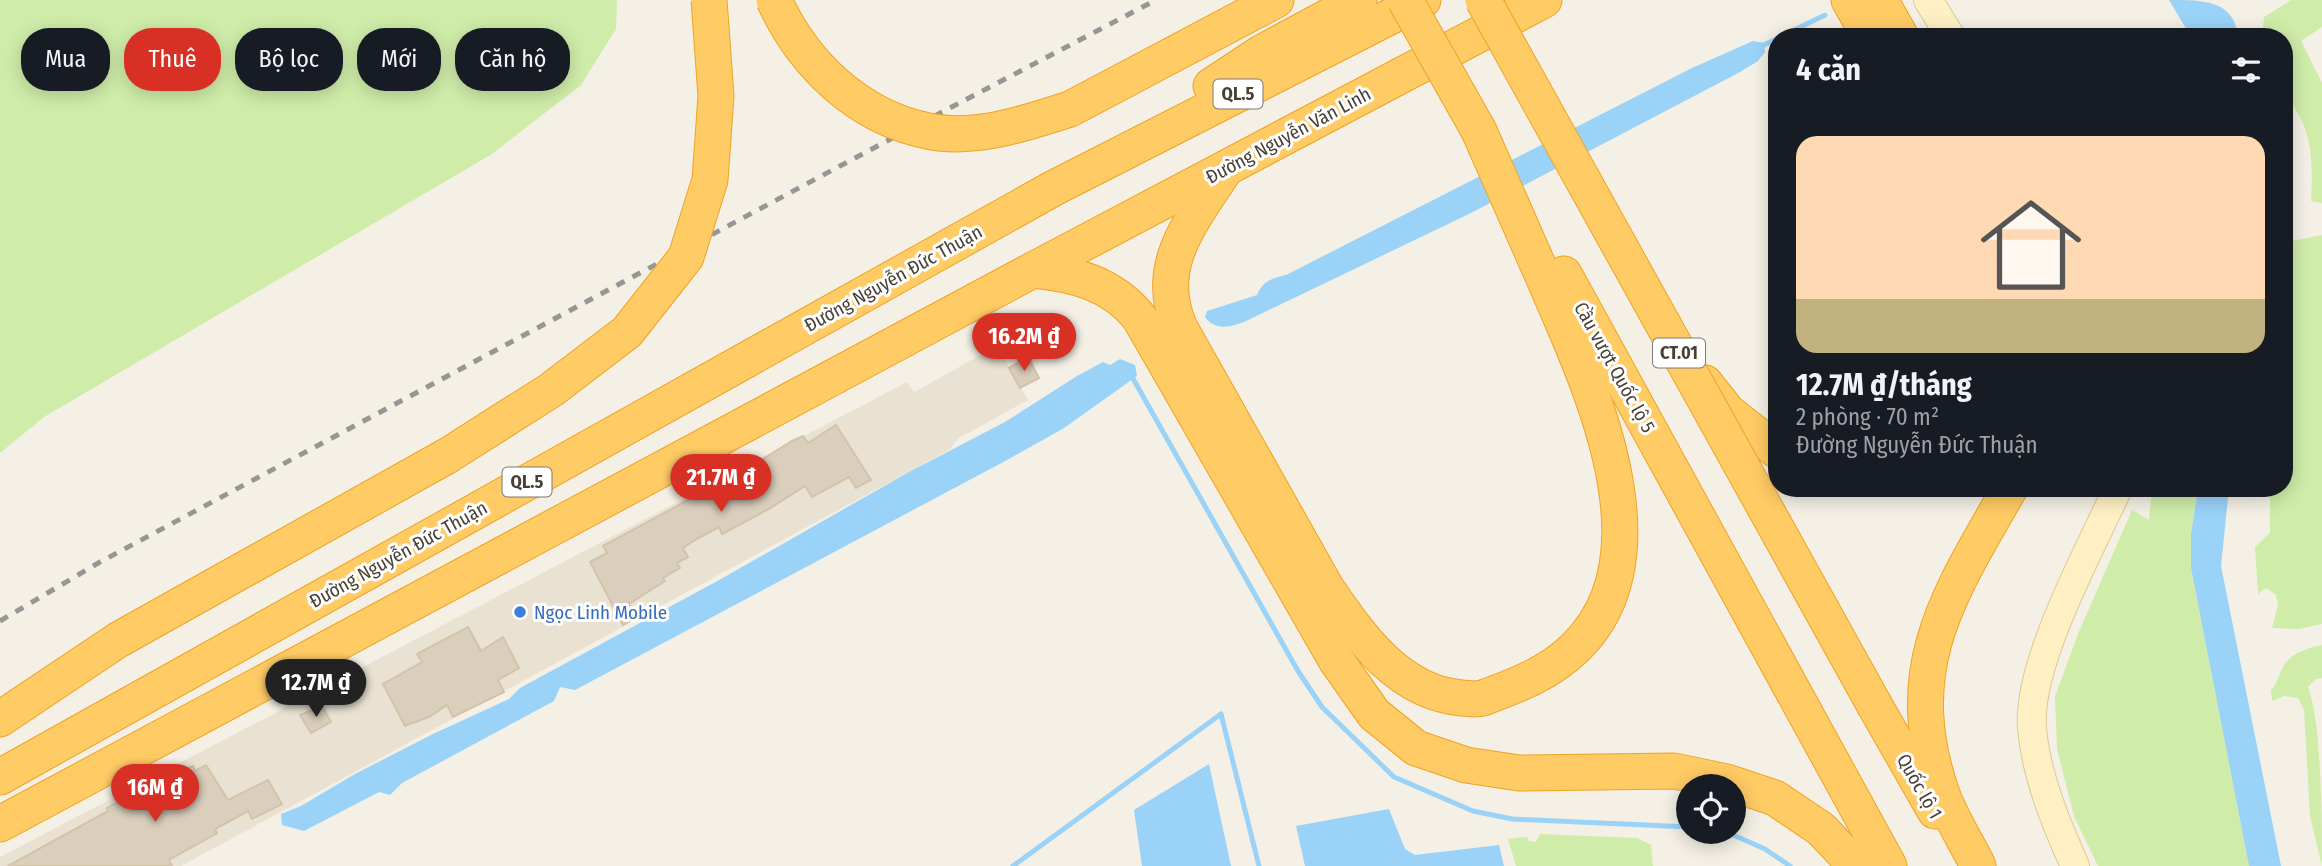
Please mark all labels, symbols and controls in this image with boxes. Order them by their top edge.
chip: Mua [21,28,110,91]
chip: Thuê [124,28,221,91]
chip: Bộ lọc [235,28,343,91]
chip: Mới [357,28,441,91]
chip: Căn hộ [455,28,570,91]
icon: filters [2227,51,2265,89]
text: 4 căn [1796,52,1861,88]
road number: QL.5 [1214,80,1262,108]
street label: Đường Nguyễn Văn Linh [1202,82,1375,189]
icon: home [1968,182,2094,308]
street label: Đường Nguyễn Đức Thuận [800,220,986,337]
street label: Cầu vượt Quốc lộ 5 [1569,298,1660,437]
pin: 16.2M ₫ [959,314,1089,373]
text: 16.2M ₫ [988,322,1060,350]
road number: CT.01 [1653,338,1705,368]
text: 12.7M ₫/tháng [1796,367,1972,403]
text: 2 phòng · 70 m² [1796,403,1939,431]
text: Đường Nguyễn Đức Thuận [1796,431,2038,459]
pin: 21.7M ₫ [656,454,786,514]
text: 21.7M ₫ [686,463,756,491]
road number: QL.5 [503,468,552,496]
street label: Đường Nguyễn Đức Thuận [305,496,491,613]
place label: Ngọc Linh Mobile [534,601,667,624]
marker: Ngọc Linh Mobile [512,604,528,620]
pin: 12.7M ₫ [251,660,381,719]
text: 12.7M ₫ [281,668,351,696]
street label: Quốc lộ 1 [1892,750,1947,823]
pin: 16M ₫ [106,764,204,824]
text: 16M ₫ [127,773,183,801]
map controls [1676,774,1746,844]
button: locate [1676,774,1746,844]

